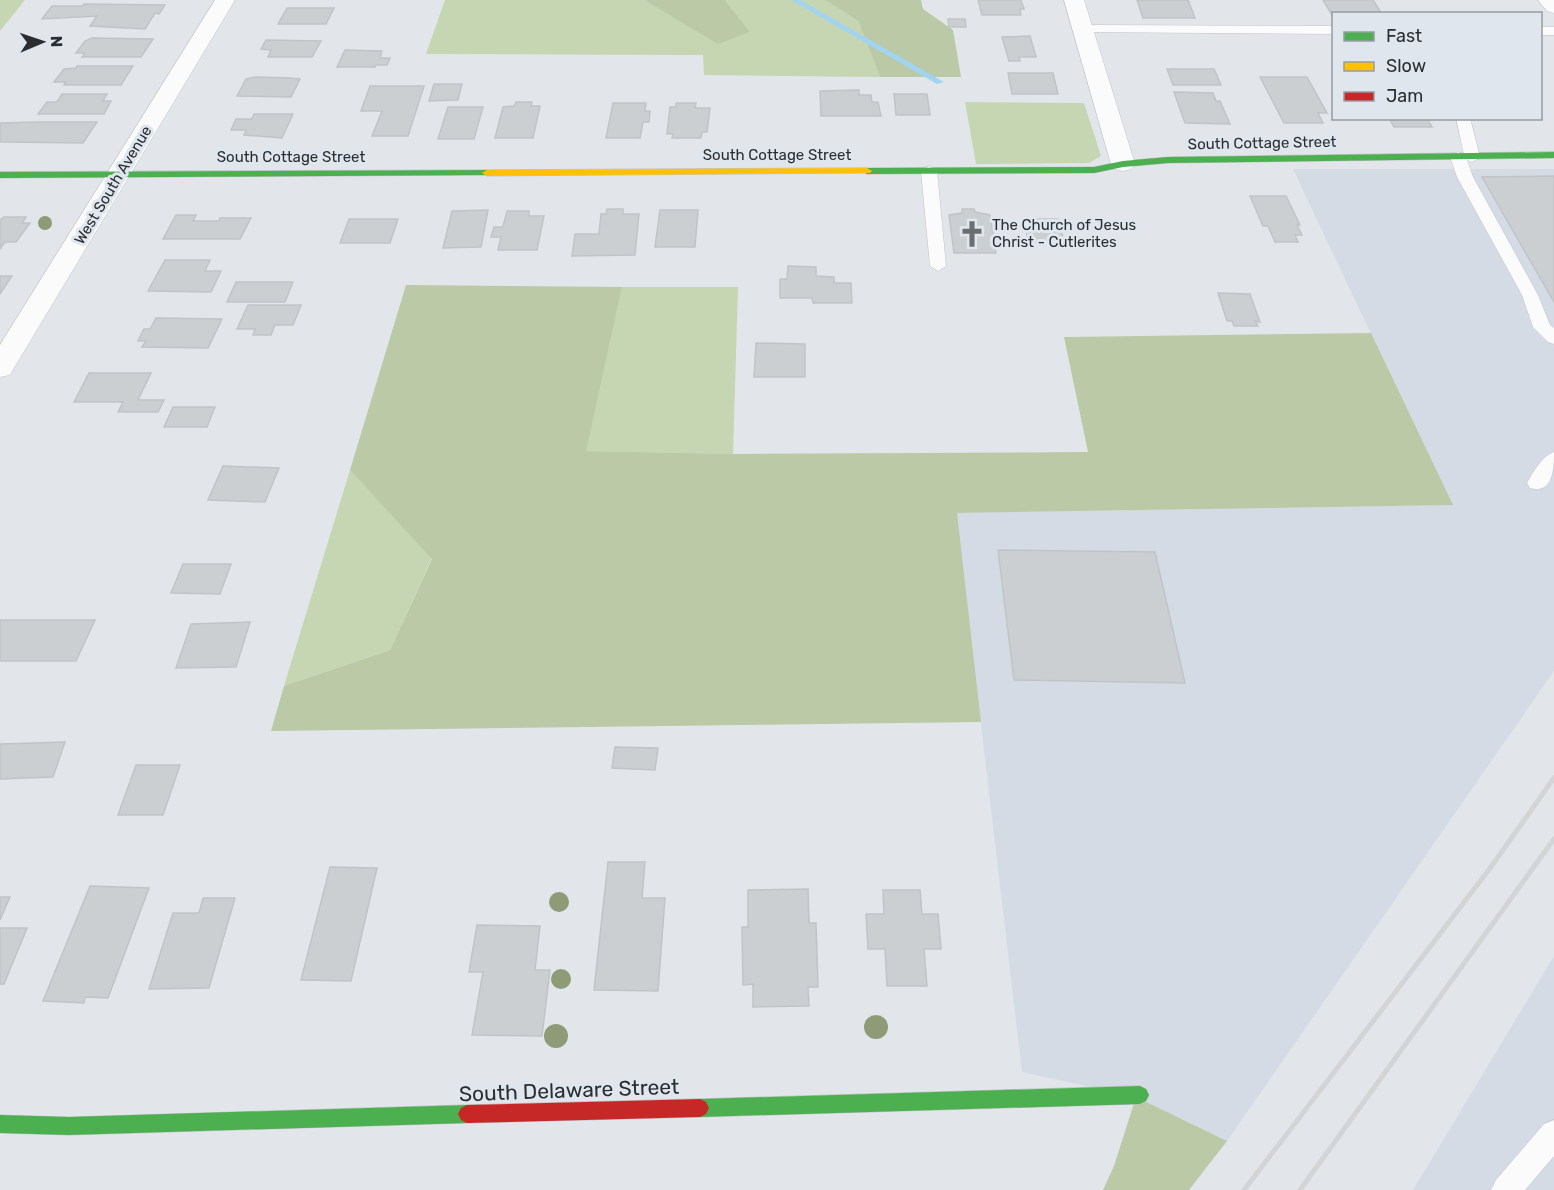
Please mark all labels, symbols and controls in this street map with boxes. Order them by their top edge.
north arrow [12,12,72,72]
legend [1332,12,1542,120]
text: Fast [1386,25,1422,47]
text: N [47,35,66,48]
text: Slow [1386,55,1426,77]
text: Jam [1386,85,1423,107]
street label: West South Avenue [71,122,155,248]
street label: South Cottage Street [1188,133,1337,153]
street label: South Cottage Street [703,146,851,164]
street label: South Cottage Street [217,148,365,166]
place label: The Church of Jesus Christ - Cutlerites [992,216,1137,251]
church icon: The Church of Jesus Christ - Cutlerites [957,219,987,249]
street label: South Delaware Street [458,1074,680,1106]

